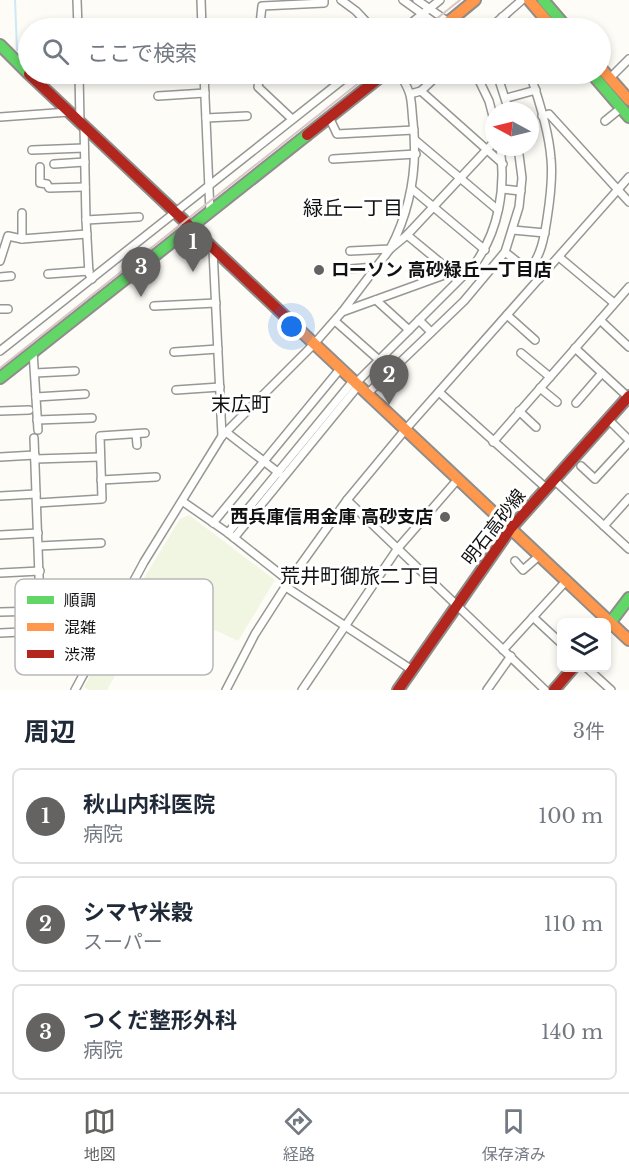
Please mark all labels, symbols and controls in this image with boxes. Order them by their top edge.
search box [18,18,611,84]
icon: search [39,35,72,68]
text: ここで検索 [87,40,197,67]
north arrow [485,102,539,156]
district label: 緑丘一丁目 [303,196,403,220]
pin: 1 [174,222,212,272]
pin: 3 [122,248,160,297]
place label: ローソン 高砂緑丘一丁目店 [331,259,552,281]
marker: ローソン 高砂緑丘一丁目店 [312,263,326,277]
your location [277,312,306,341]
pin: 2 [370,356,408,405]
district label: 末広町 [211,392,271,416]
street label: 明石高砂線 [458,485,530,569]
place label: 西兵庫信用金庫 高砂支店 [230,506,433,528]
marker: 西兵庫信用金庫 高砂支店 [438,510,452,524]
district label: 荒井町御旅二丁目 [280,564,440,588]
legend [15,579,213,675]
text: 順調 [64,590,96,610]
text: 混雑 [64,617,96,637]
map controls [557,618,611,672]
button: layers [557,618,611,672]
text: 渋滞 [64,644,96,664]
text: 周辺 [24,716,76,748]
text: 3件 [573,719,605,743]
text: 秋山内科医院 [83,791,215,818]
text: 1 [41,804,50,828]
text: 100 m [538,804,603,828]
text: 病院 [83,822,123,846]
text: シマヤ米穀 [83,899,193,926]
text: 2 [39,912,52,936]
text: 110 m [544,912,603,936]
text: スーパー [83,930,163,954]
text: つくだ整形外科 [83,1007,237,1034]
text: 3 [39,1020,52,1044]
text: 140 m [541,1020,603,1044]
text: 病院 [83,1038,123,1062]
tab: 地図 [83,1105,116,1165]
tab: 経路 [282,1105,315,1165]
tab: 保存済み [482,1105,546,1165]

